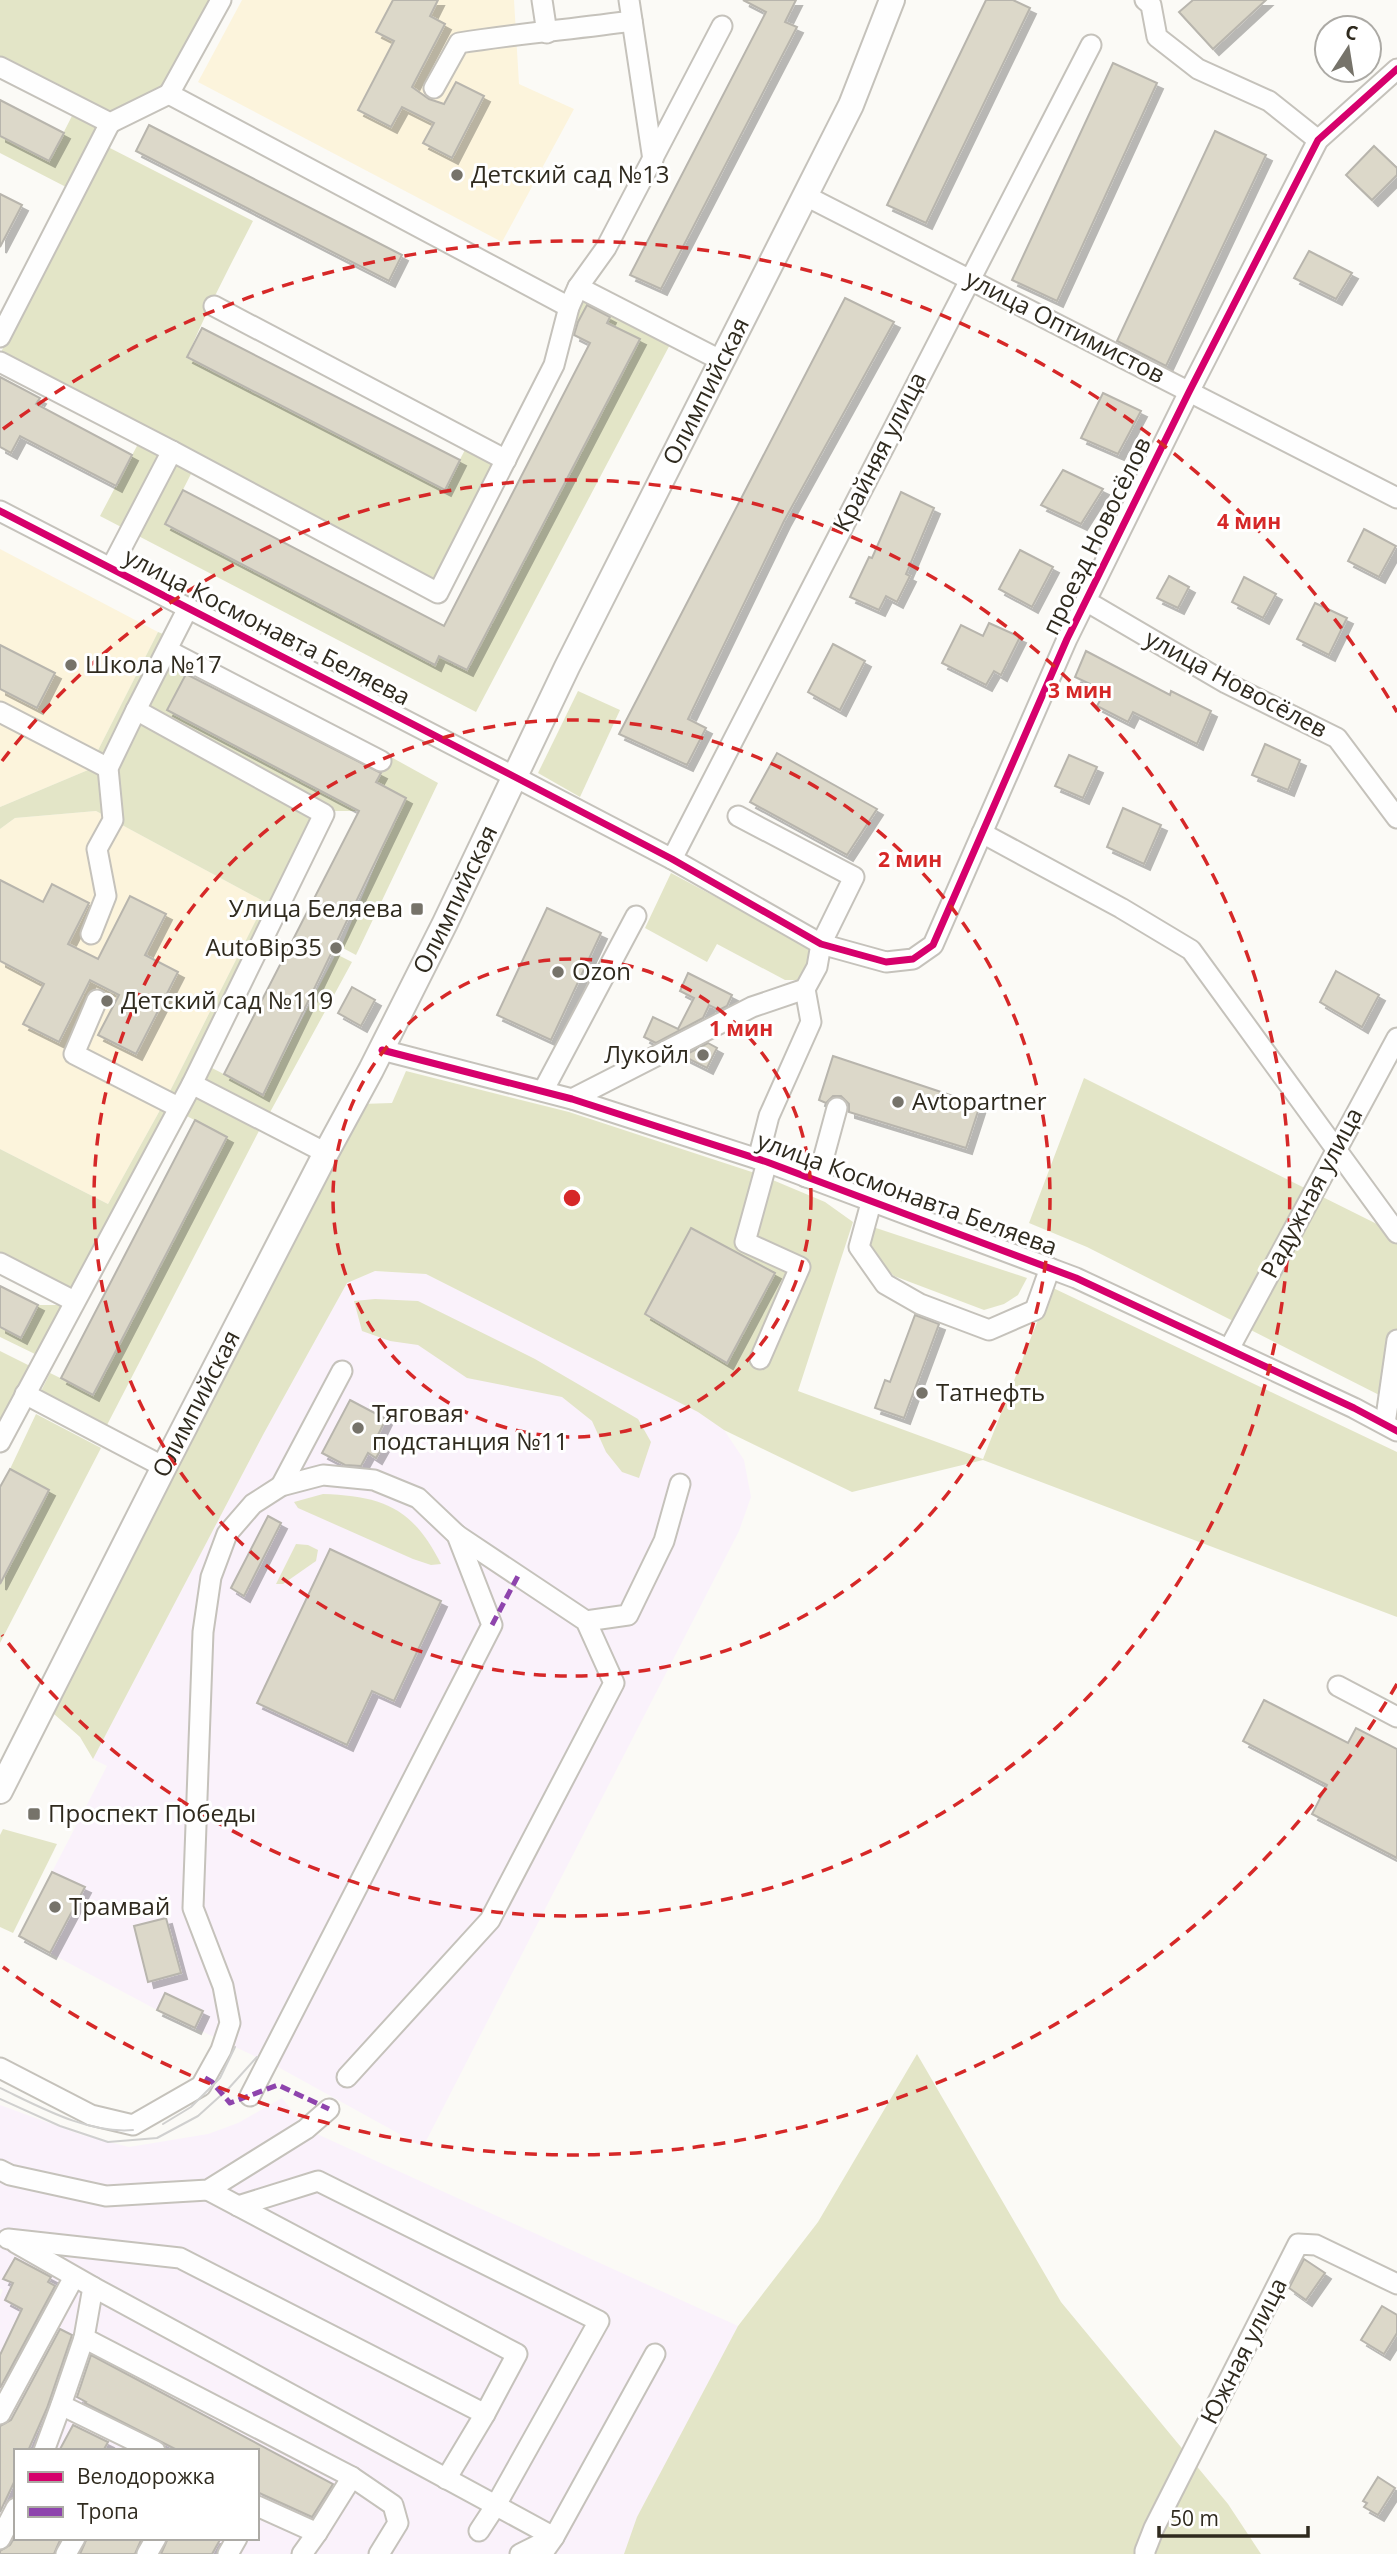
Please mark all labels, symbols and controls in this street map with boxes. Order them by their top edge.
north arrow [1313,14,1383,84]
text: С [1343,18,1360,46]
place label: Детский сад №13 [471,157,670,190]
marker: Детский сад №13 [449,167,465,183]
street label: улица Оптимистов [960,261,1171,390]
street label: Олимпийская [654,311,756,470]
street label: Крайняя улица [824,366,933,537]
street label: проезд Новосёлов [1033,431,1158,640]
text: 4 мин [1217,507,1281,535]
street label: улица Космонавта Беляева [119,539,416,712]
street label: улица Новосёлев [1140,621,1334,745]
place label: Школа №17 [85,647,222,680]
marker: Школа №17 [63,657,79,673]
text: 3 мин [1048,676,1112,704]
street label: Олимпийская [404,819,504,979]
text: 2 мин [878,845,942,873]
place label: Улица Беляева [229,891,403,924]
marker: Улица Беляева [409,901,425,917]
place label: AutoBip35 [205,930,322,963]
marker: AutoBip35 [328,940,344,956]
place label: Ozon [572,954,631,987]
marker: Ozon [550,964,566,980]
place label: Детский сад №119 [121,983,333,1016]
marker: Детский сад №119 [99,993,115,1009]
text: 1 мин [709,1014,773,1042]
place label: Лукойл [604,1037,689,1070]
marker: Лукойл [695,1047,711,1063]
place label: Avtopartner [912,1084,1047,1117]
marker: Avtopartner [890,1094,906,1110]
street label: Радужная улица [1252,1101,1370,1283]
street label: улица Космонавта Беляева [753,1123,1062,1262]
centre of rings [560,1186,584,1210]
street label: Олимпийская [144,1324,247,1482]
place label: Татнефть [936,1375,1045,1408]
marker: Татнефть [914,1385,930,1401]
place label: Тяговая подстанция №11 [372,1396,568,1457]
marker: Тяговая подстанция №11 [350,1420,366,1436]
place label: Проспект Победы [48,1796,256,1829]
marker: Проспект Победы [26,1806,42,1822]
place label: Трамвай [69,1889,170,1922]
marker: Трамвай [47,1899,63,1915]
street label: Южная улица [1192,2271,1294,2429]
legend [14,2449,259,2540]
text: Велодорожка [77,2462,215,2490]
scale bar [1159,2494,1308,2538]
text: Тропа [77,2497,139,2525]
text: 50 m [1170,2504,1219,2532]

